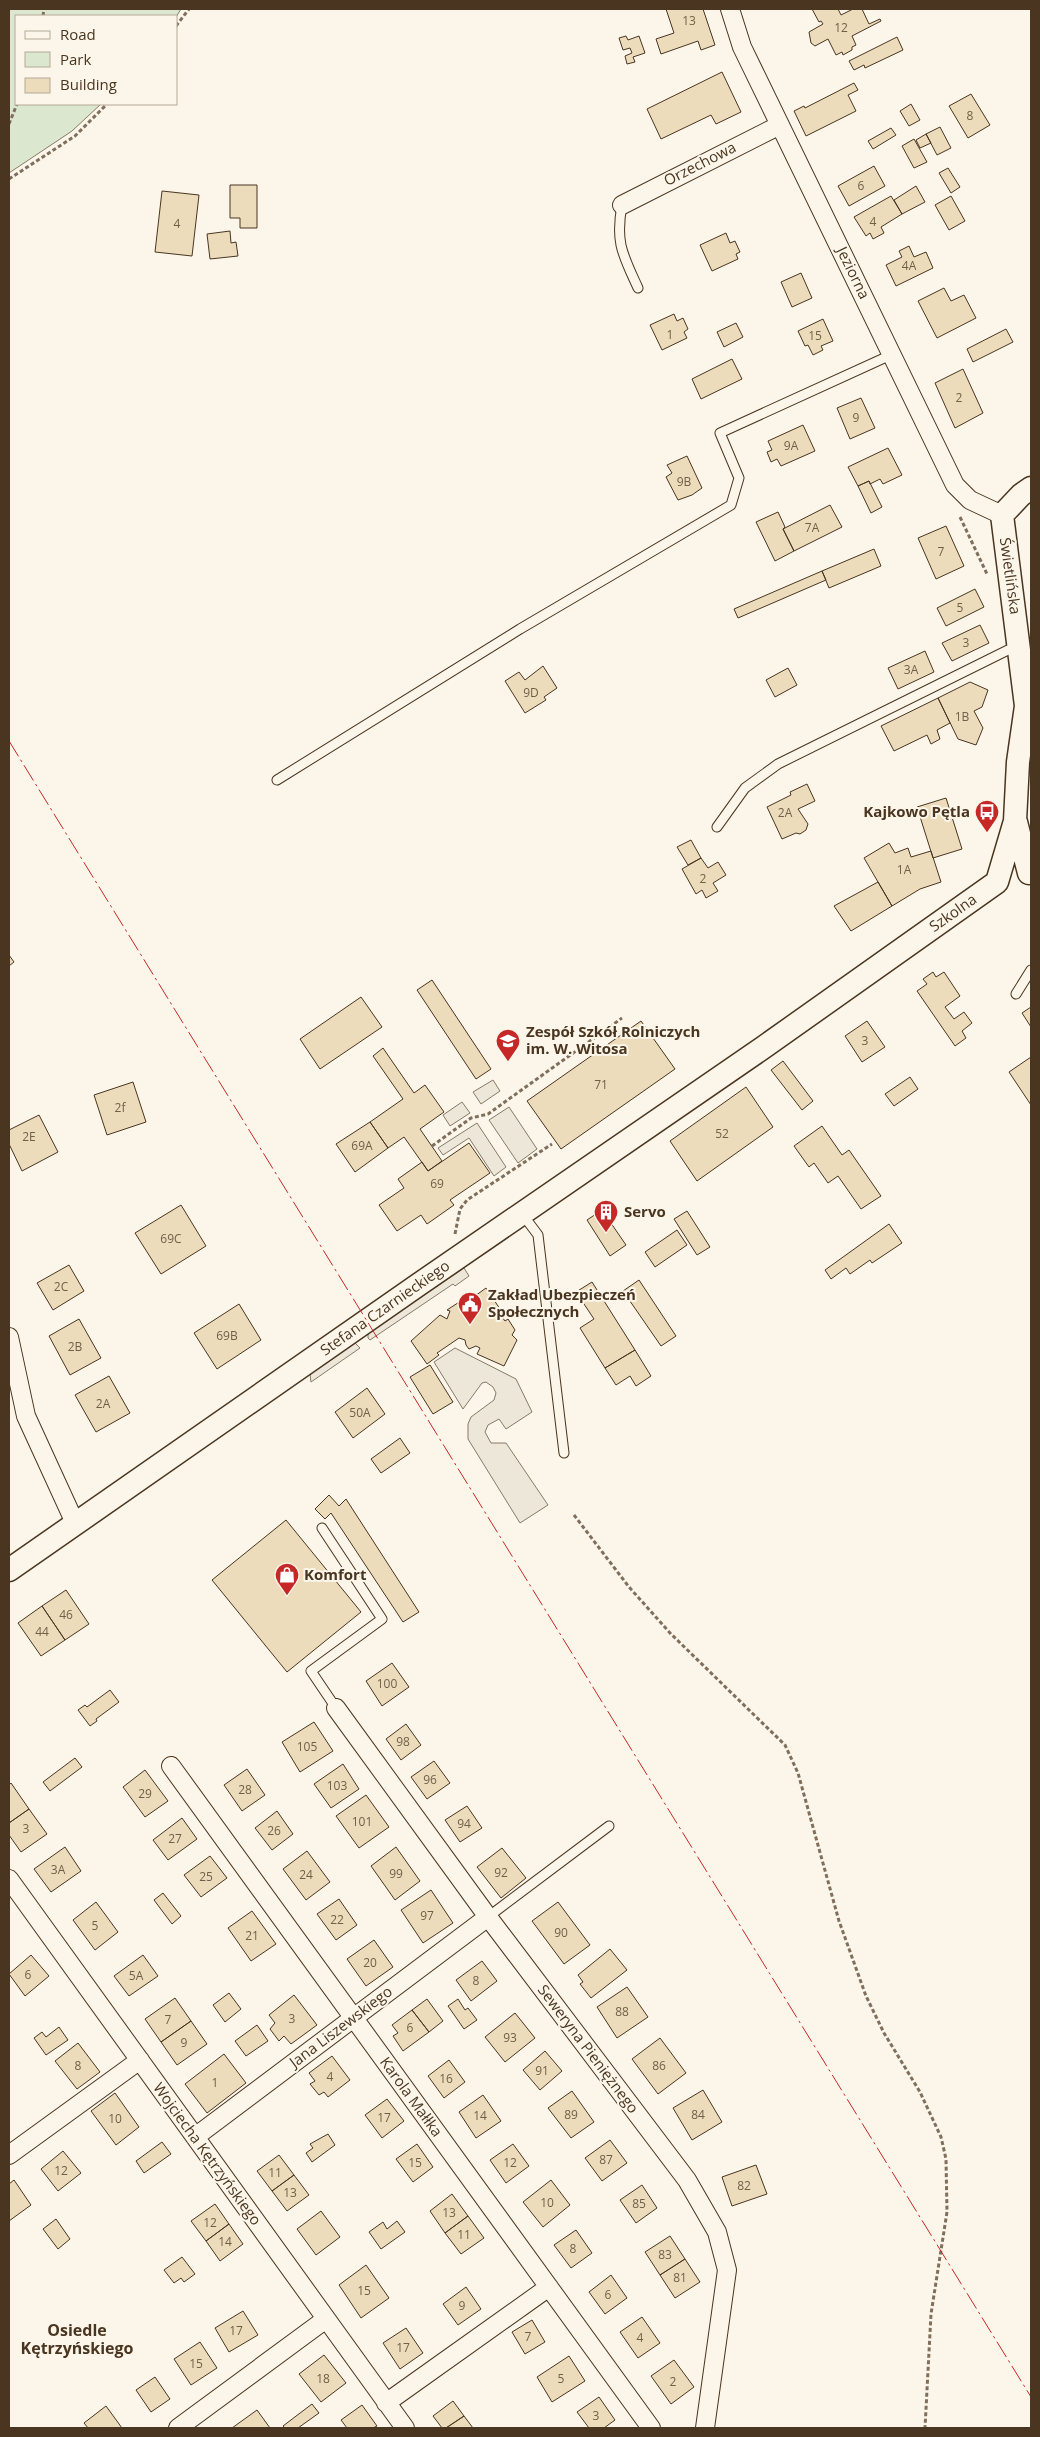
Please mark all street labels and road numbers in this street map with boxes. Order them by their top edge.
street label: Orzechowa [660,136,739,190]
street label: Jeziorna [832,241,875,302]
street label: Świetlińska [996,536,1026,616]
street label: Szkolna [925,889,980,936]
street label: Stefana Czarnieckiego [316,1255,453,1359]
street label: Seweryna Pieniężnego [534,1980,644,2117]
street label: Jana Liszewskiego [283,1981,396,2073]
street label: Karola Małłka [376,2052,448,2140]
street label: Wojciecha Kętrzyńskiego [149,2078,266,2229]

